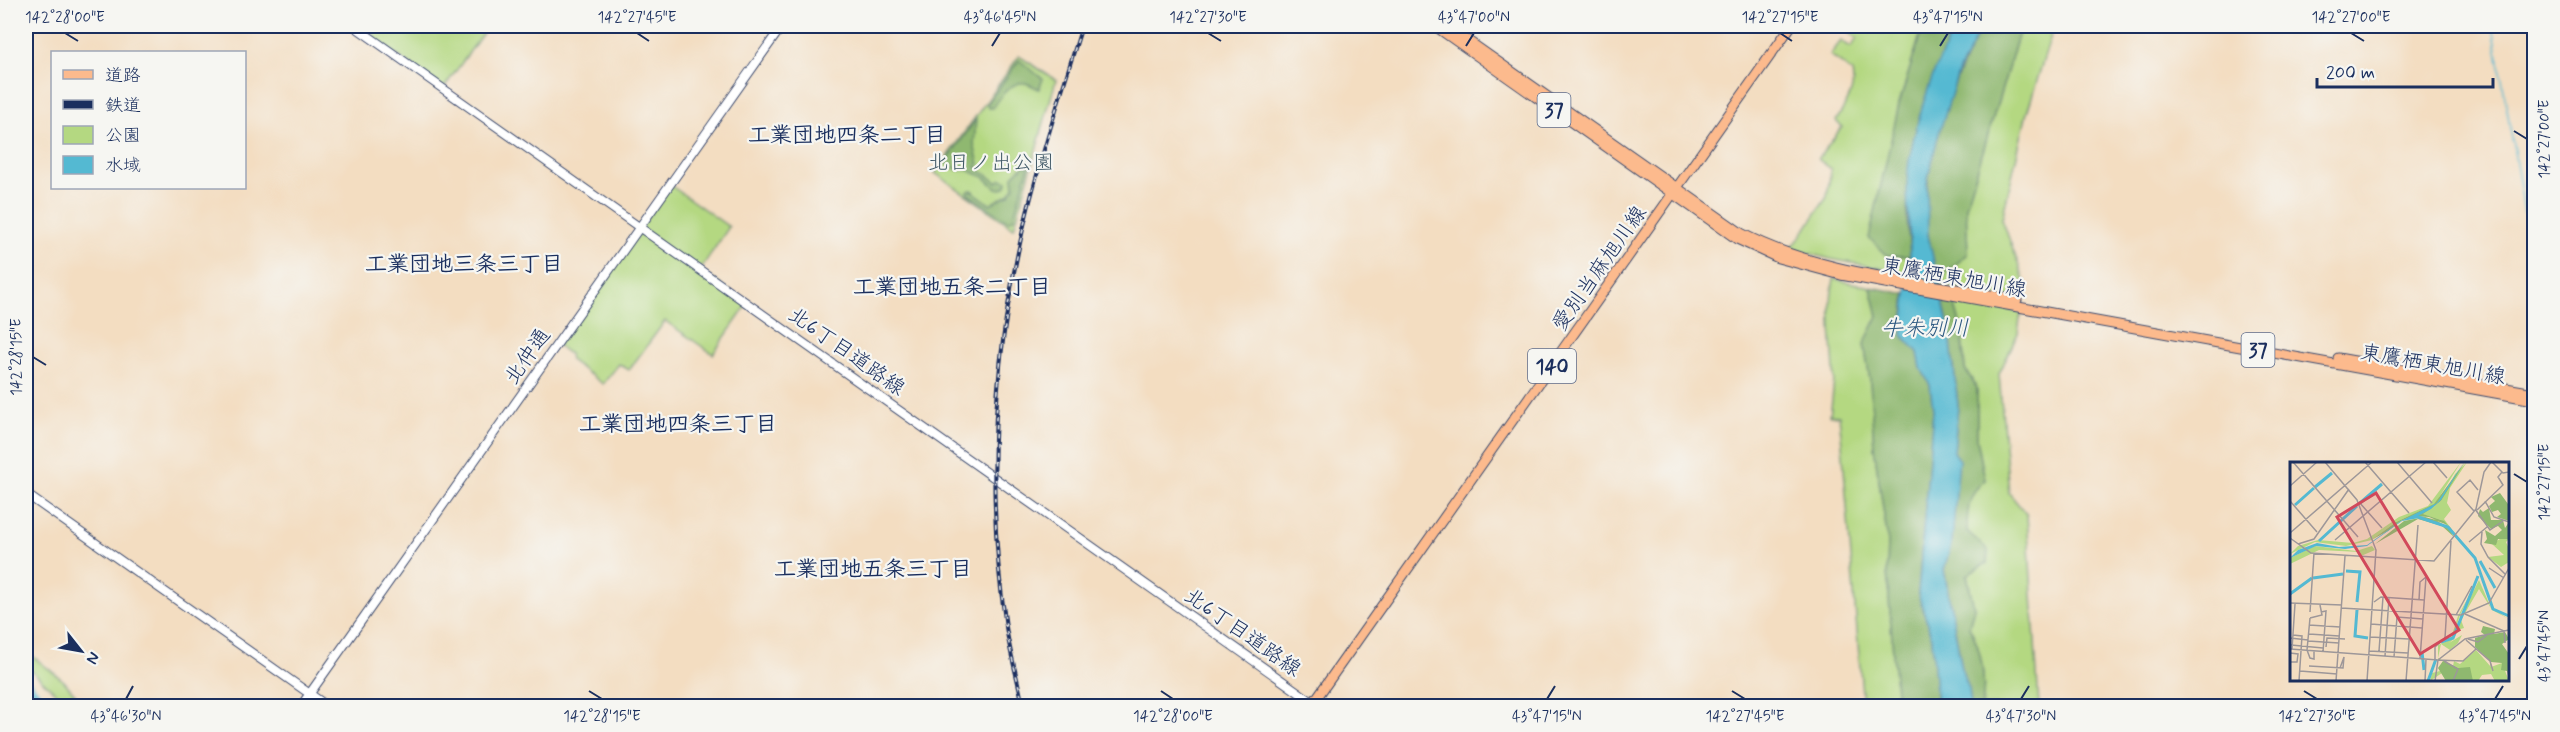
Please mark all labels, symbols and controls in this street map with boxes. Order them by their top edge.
text: 142°28'00"E [25,8,105,28]
text: 142°27'45"E [598,8,677,28]
text: 43°46'45"N [964,8,1036,28]
text: 142°27'30"E [1169,8,1247,28]
text: 43°47'00"N [1438,8,1510,28]
text: 142°27'15"E [1742,8,1819,28]
text: 43°47'15"N [1913,8,1983,28]
text: 142°27'00"E [2311,8,2391,28]
legend [51,51,246,189]
scale bar [2317,51,2492,89]
text: 200 m [2326,61,2375,85]
text: 道路 [105,64,141,88]
road number: 37 [1538,93,1570,127]
text: 鉄道 [105,94,141,118]
text: 142°27'00"E [2535,99,2555,179]
district label: 工業団地四条二丁目 [748,122,946,150]
text: 公園 [105,124,141,148]
park label: 北日ノ出公園 [928,149,1054,177]
text: 水域 [105,154,141,178]
street label: 愛別当麻旭川線 [1546,200,1653,337]
district label: 工業団地三条三丁目 [365,251,563,279]
street label: 東鷹栖東旭川線 [1879,251,2029,305]
district label: 工業団地五条二丁目 [853,274,1051,302]
street label: 北6丁目道路線 [782,301,910,403]
water label: 牛朱別川 [1881,315,1969,343]
text: 142°28'15"E [7,318,27,396]
street label: 北仲通 [498,323,557,390]
road number: 37 [2242,333,2274,367]
street label: 東鷹栖東旭川線 [2358,338,2508,392]
road number: 140 [1528,349,1576,383]
district label: 工業団地四条三丁目 [579,411,777,439]
text: 142°27'15"E [2535,443,2555,520]
inset map [2290,462,2509,681]
district label: 工業団地五条三丁目 [774,556,972,584]
street label: 北6丁目道路線 [1178,582,1306,684]
text: 43°47'45"N [2535,610,2555,682]
north arrow [51,621,111,681]
text: N [81,648,104,668]
text: 43°46'30"N [90,707,162,727]
text: 142°28'15"E [563,707,641,727]
text: 142°28'00"E [1133,707,1213,727]
text: 43°47'15"N [1512,707,1582,727]
text: 142°27'45"E [1706,707,1785,727]
text: 43°47'30"N [1986,707,2056,727]
text: 142°27'30"E [2278,707,2356,727]
text: 43°47'45"N [2459,707,2531,727]

